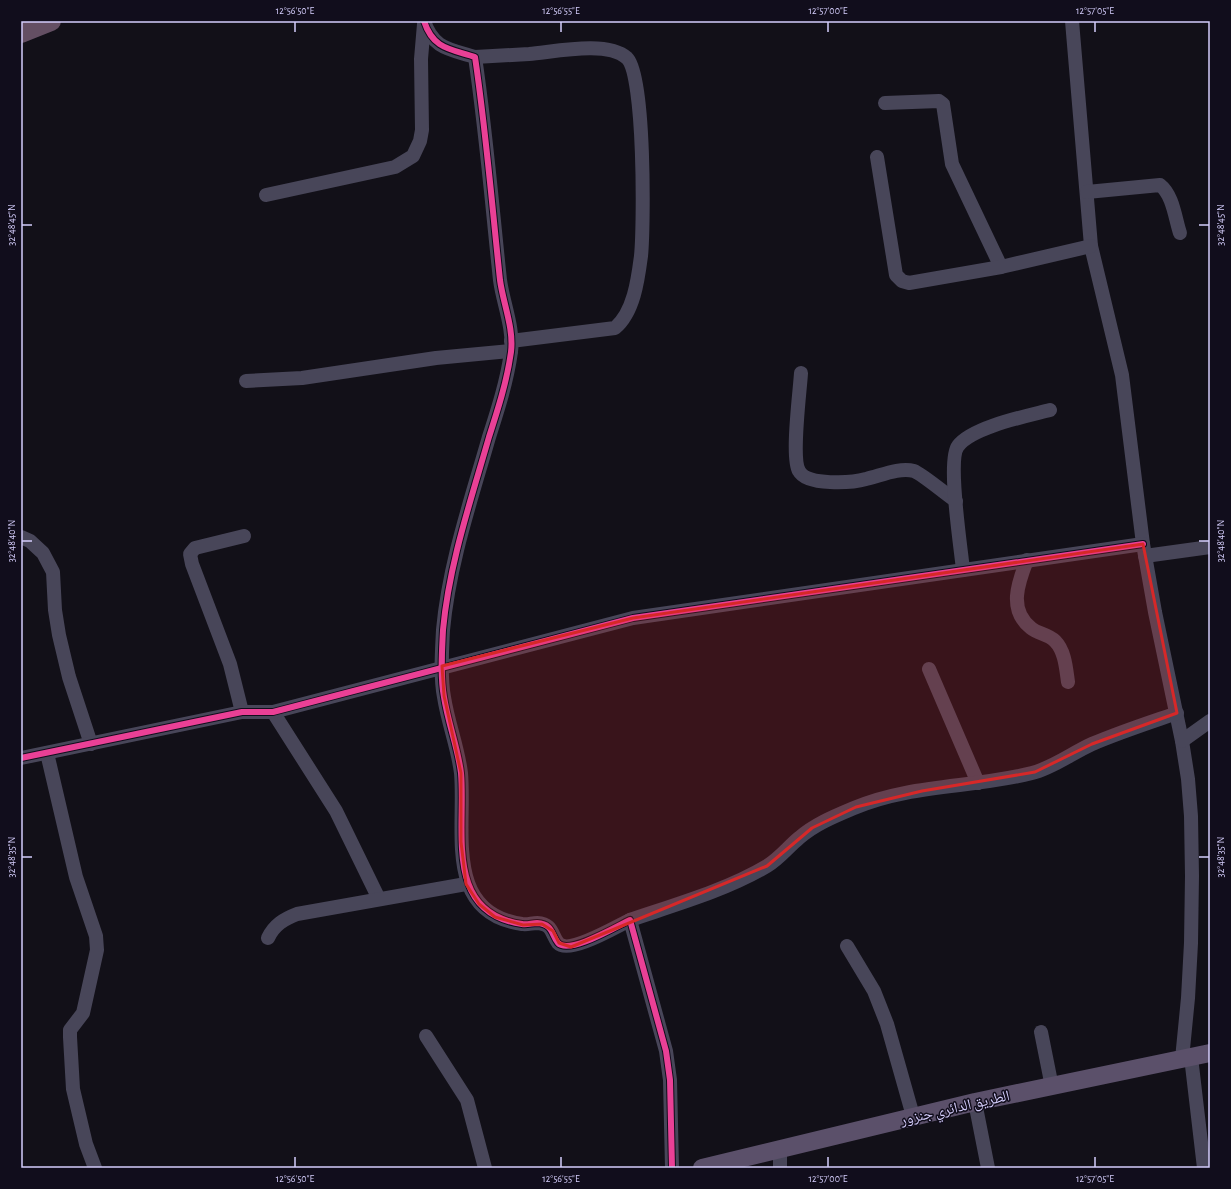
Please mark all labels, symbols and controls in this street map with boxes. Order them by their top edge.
text: 12°56'50"E [276,6,314,16]
text: 12°56'55"E [542,6,580,16]
text: 12°57'00"E [808,6,848,16]
text: 12°57'05"E [1076,6,1114,16]
text: 32°48'45"N [7,204,17,246]
text: 32°48'45"N [1216,204,1226,246]
text: 32°48'40"N [7,520,17,562]
text: 32°48'40"N [1216,520,1226,562]
text: 32°48'35"N [7,837,17,877]
text: 32°48'35"N [1216,837,1226,877]
street label: الطريق الدائري جنزور [898,1088,1012,1132]
text: 12°56'50"E [276,1174,314,1184]
text: 12°56'55"E [542,1174,580,1184]
text: 12°57'00"E [808,1174,848,1184]
text: 12°57'05"E [1076,1174,1114,1184]

